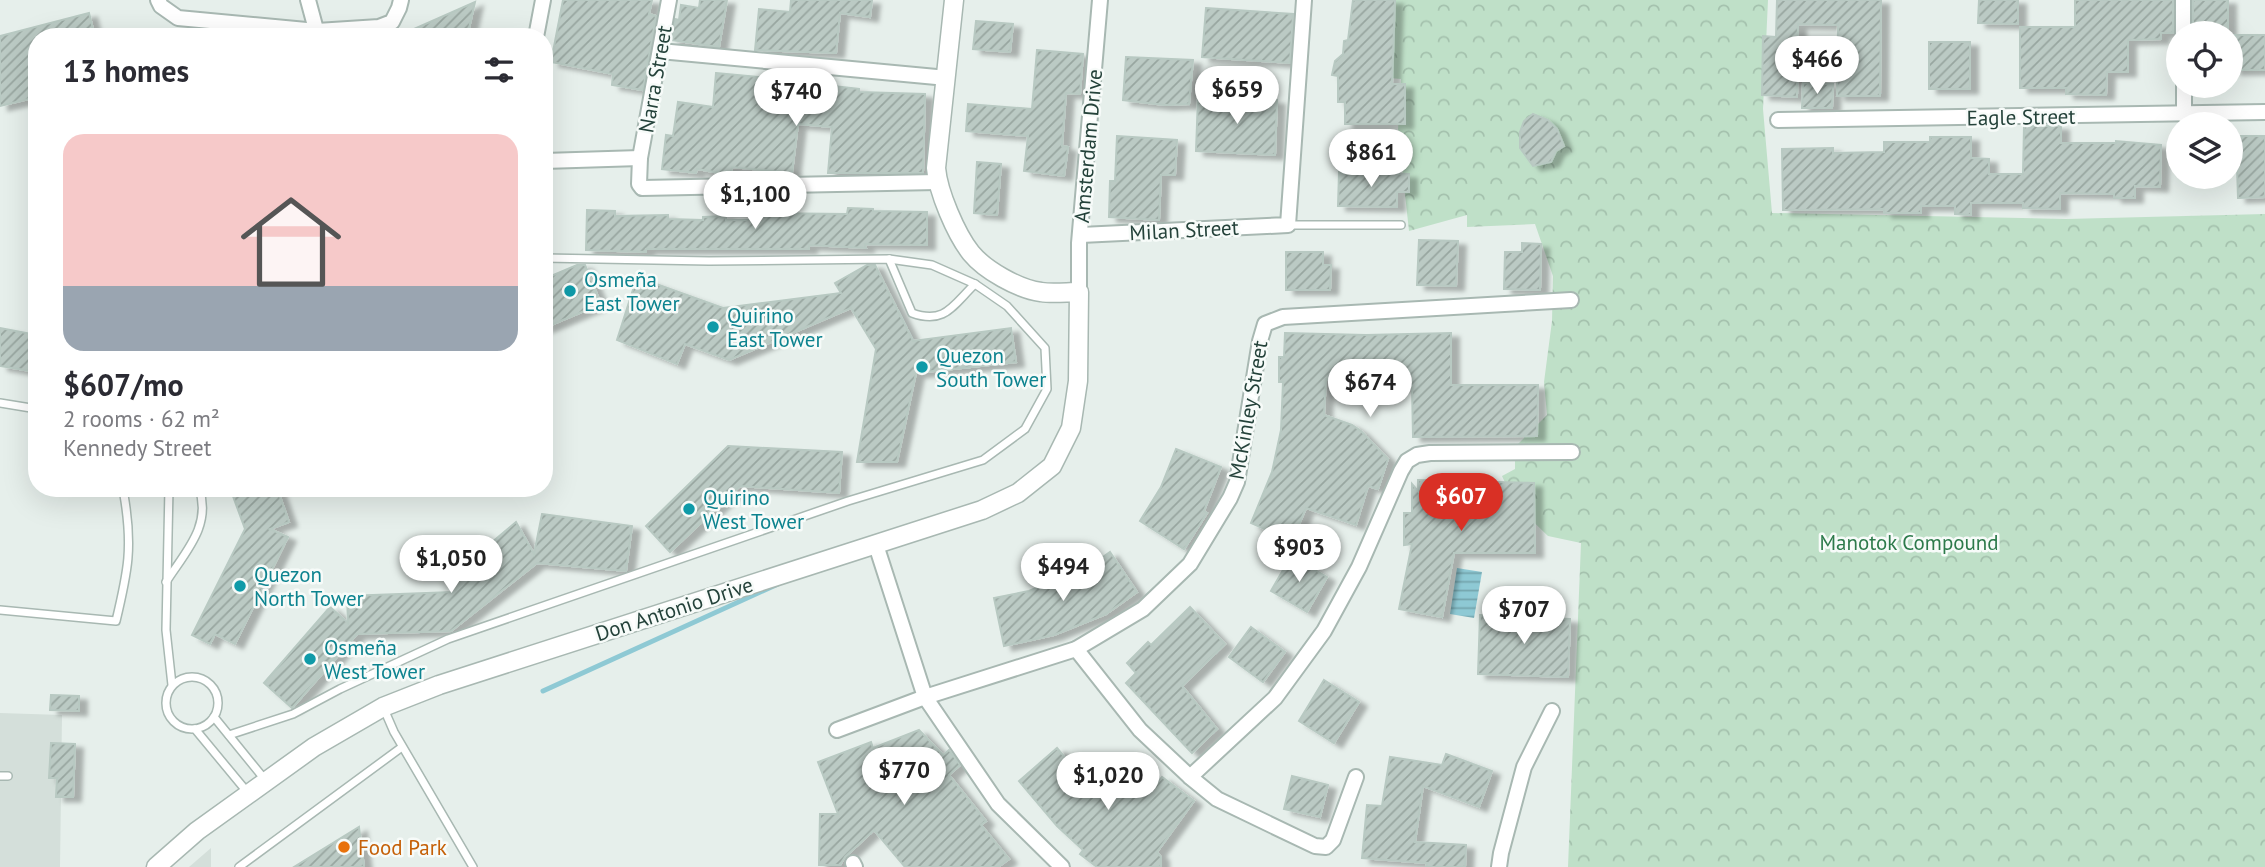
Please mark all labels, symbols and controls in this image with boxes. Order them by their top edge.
map controls [2166,21,2243,189]
button: locate [2166,21,2243,98]
street label: Narra Street [632,23,678,135]
pin: $466 [1776,36,1858,96]
text: $466 [1791,44,1843,73]
text: 13 homes [63,51,189,90]
icon: filters [480,51,518,89]
pin: $659 [1196,66,1278,126]
pin: $740 [755,68,837,128]
street label: Amsterdam Drive [1068,68,1108,224]
text: $659 [1211,74,1263,103]
text: $740 [770,76,822,105]
street label: Eagle Street [1966,103,2076,131]
button: layers [2166,112,2243,189]
pin: $861 [1330,130,1412,189]
text: $861 [1345,137,1397,166]
pin: $1,100 [698,172,812,231]
icon: home [228,179,354,305]
text: $1,100 [719,179,791,208]
street label: Milan Street [1129,214,1239,246]
place label: Osmeña East Tower [584,266,680,317]
marker: Osmeña East Tower [562,283,578,299]
place label: Quirino East Tower [727,302,823,353]
marker: Quirino East Tower [705,319,721,335]
street label: McKinley Street [1222,338,1274,482]
place label: Quezon South Tower [936,342,1046,393]
marker: Quezon South Tower [914,359,930,375]
pin: $674 [1329,360,1411,419]
text: $607/mo [63,365,184,404]
text: $674 [1344,367,1396,396]
text: 2 rooms · 62 m² [63,404,220,433]
text: Kennedy Street [63,433,212,462]
pin: $607 [1420,474,1502,533]
text: $607 [1435,481,1487,510]
place label: Quirino West Tower [703,484,804,535]
marker: Quirino West Tower [681,501,697,517]
pin: $903 [1258,524,1340,584]
park label: Manotok Compound [1819,529,1999,556]
text: $903 [1273,532,1325,561]
pin: $1,050 [394,536,508,595]
text: $1,050 [415,543,487,572]
pin: $494 [1022,544,1104,603]
text: $494 [1037,551,1089,580]
place label: Quezon North Tower [254,561,364,612]
street label: Don Antonio Drive [592,571,756,647]
marker: Quezon North Tower [232,578,248,594]
pin: $707 [1483,586,1565,646]
text: $707 [1498,594,1550,623]
place label: Osmeña West Tower [324,634,425,685]
marker: Osmeña West Tower [302,651,318,667]
pin: $770 [863,748,945,807]
pin: $1,020 [1051,752,1165,812]
text: $770 [878,755,930,784]
text: $1,020 [1072,760,1144,789]
place label: Food Park [358,834,447,861]
marker: Food Park [336,839,352,855]

